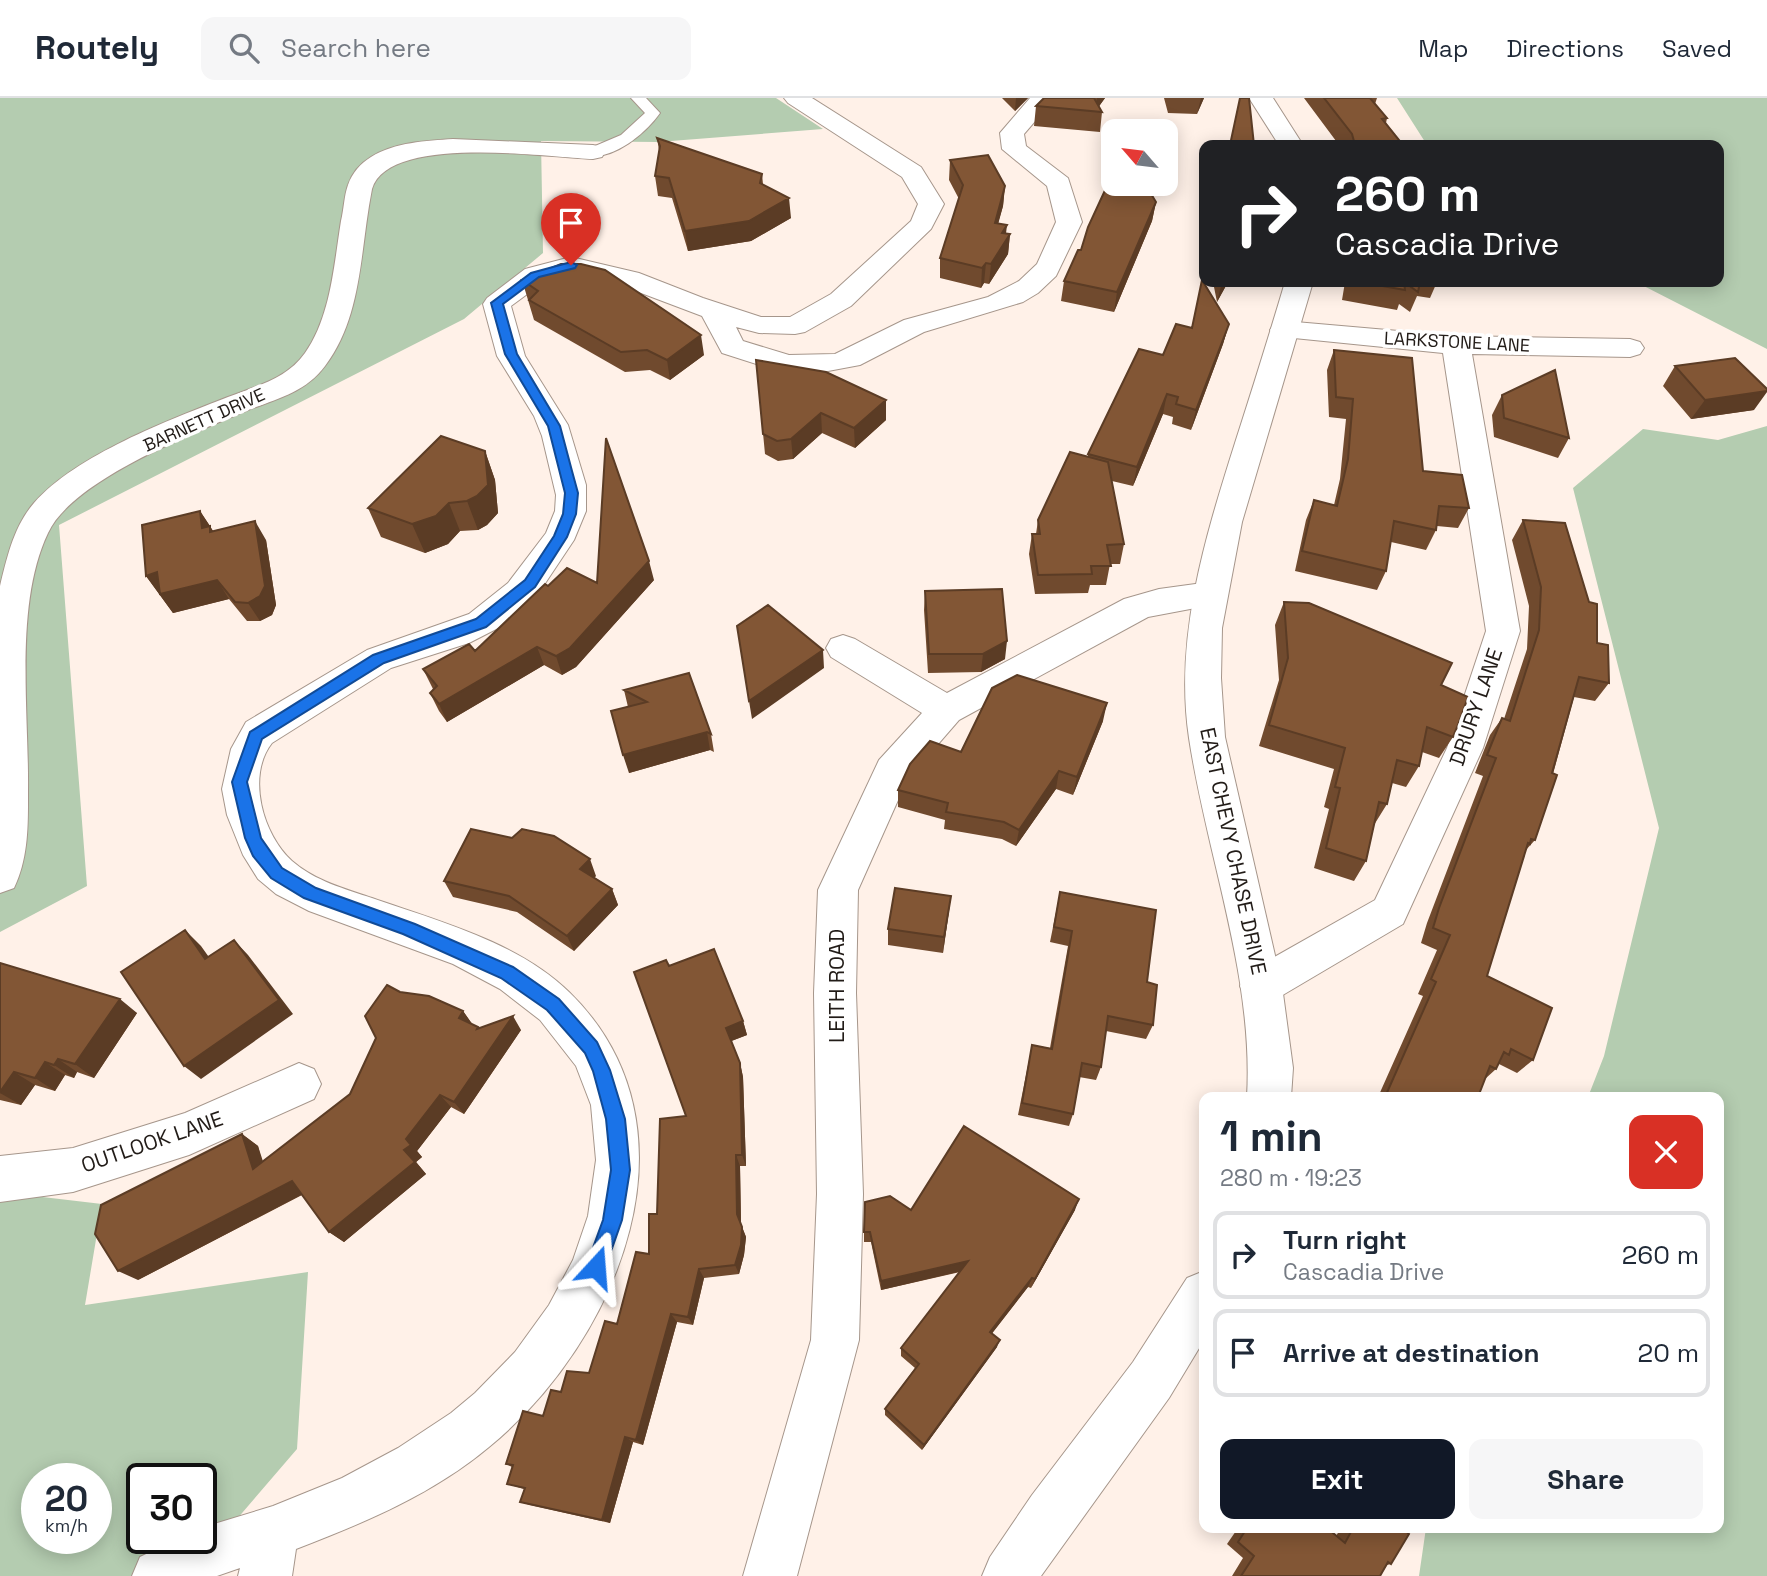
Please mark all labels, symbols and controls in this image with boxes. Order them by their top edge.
search box [201,17,691,80]
text: Routely [35,27,159,69]
icon: search [225,29,263,67]
text: Search here [281,31,431,65]
text: Map [1418,33,1468,64]
text: Directions [1506,33,1624,64]
text: Saved [1662,33,1732,64]
north arrow [1101,119,1178,196]
map controls [1101,119,1178,196]
text: 260 m [1335,163,1480,225]
icon: right [1220,168,1311,259]
pin [541,193,601,265]
icon: arrive [552,204,590,242]
text: Cascadia Drive [1335,224,1560,264]
street label: LARKSTONE LANE [1384,326,1531,357]
street label: BARNETT DRIVE [139,382,268,457]
street label: DRURY LANE [1443,645,1508,769]
street label: EAST CHEVY CHASE DRIVE [1194,725,1273,977]
street label: LEITH ROAD [823,929,850,1043]
street label: OUTLOOK LANE [77,1105,226,1178]
text: 1 min [1220,1110,1323,1163]
button: close [1629,1115,1703,1189]
text: 280 m · 19:23 [1220,1163,1362,1193]
text: Turn right [1283,1223,1407,1257]
position arrow [559,1230,633,1304]
icon: right [1224,1236,1262,1274]
text: 260 m [1622,1238,1699,1272]
text: Cascadia Drive [1283,1257,1444,1287]
icon: arrive [1224,1334,1262,1372]
text: Arrive at destination [1283,1336,1540,1370]
text: 20 m [1638,1336,1699,1370]
button: Exit [1220,1439,1455,1519]
button: Share [1469,1439,1703,1519]
speed limit sign: 30 [126,1463,217,1554]
text: 20 [45,1477,88,1521]
text: km/h [45,1514,88,1537]

